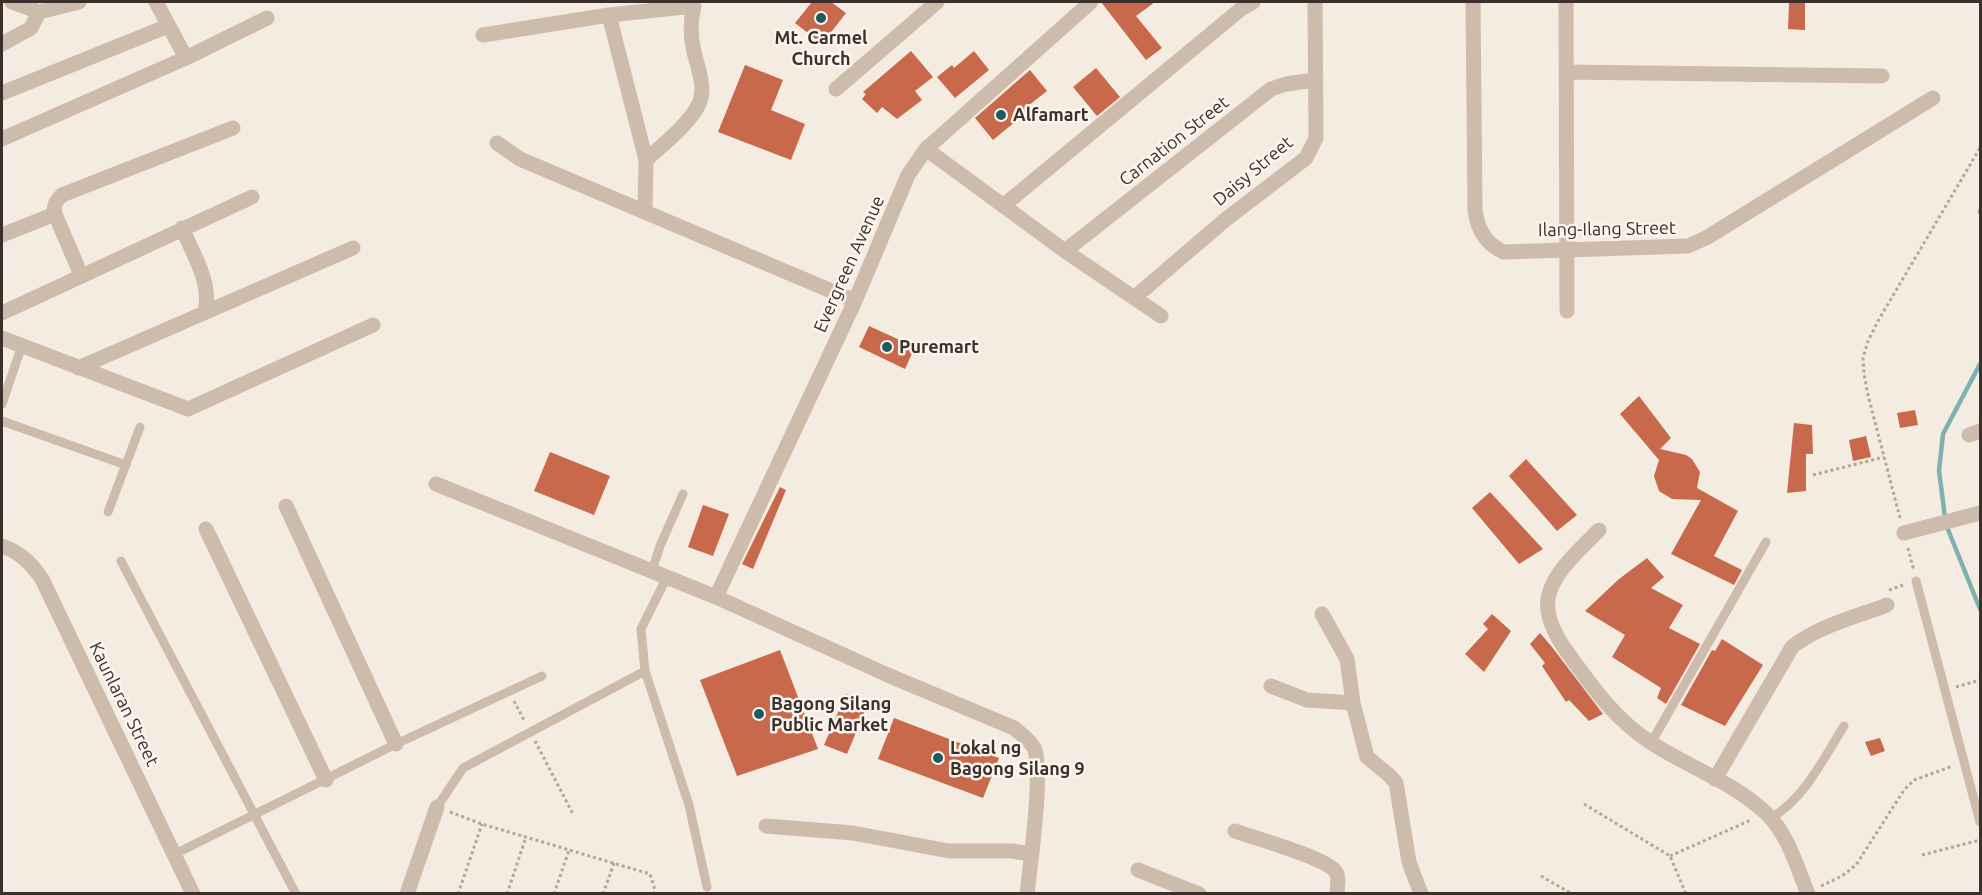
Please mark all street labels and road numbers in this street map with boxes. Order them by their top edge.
street label: Carnation Street [1115,91,1233,191]
street label: Daisy Street [1209,131,1297,211]
street label: Evergreen Avenue [809,192,889,336]
street label: Ilang-Ilang Street [1538,217,1676,241]
street label: Kaunlaran Street [85,638,163,770]

